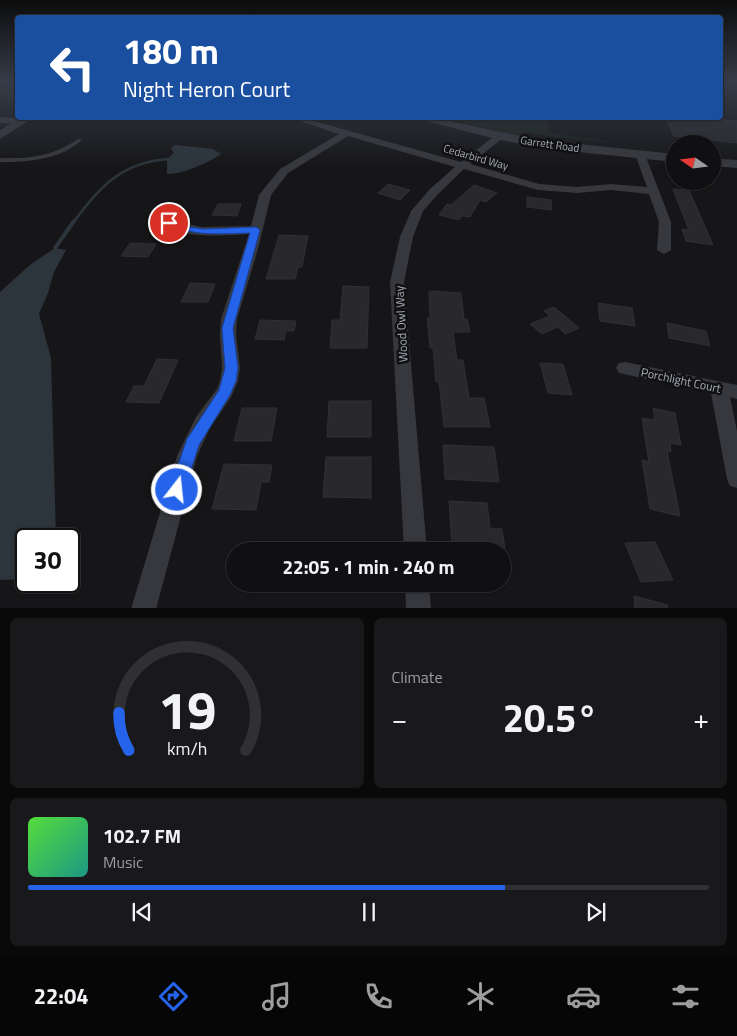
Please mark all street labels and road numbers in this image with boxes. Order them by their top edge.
street label: Garrett Road [520,132,581,156]
street label: Cedarbird Way [442,140,511,174]
street label: Wood Owl Way [389,285,412,363]
street label: Porchlight Court [639,362,724,398]

